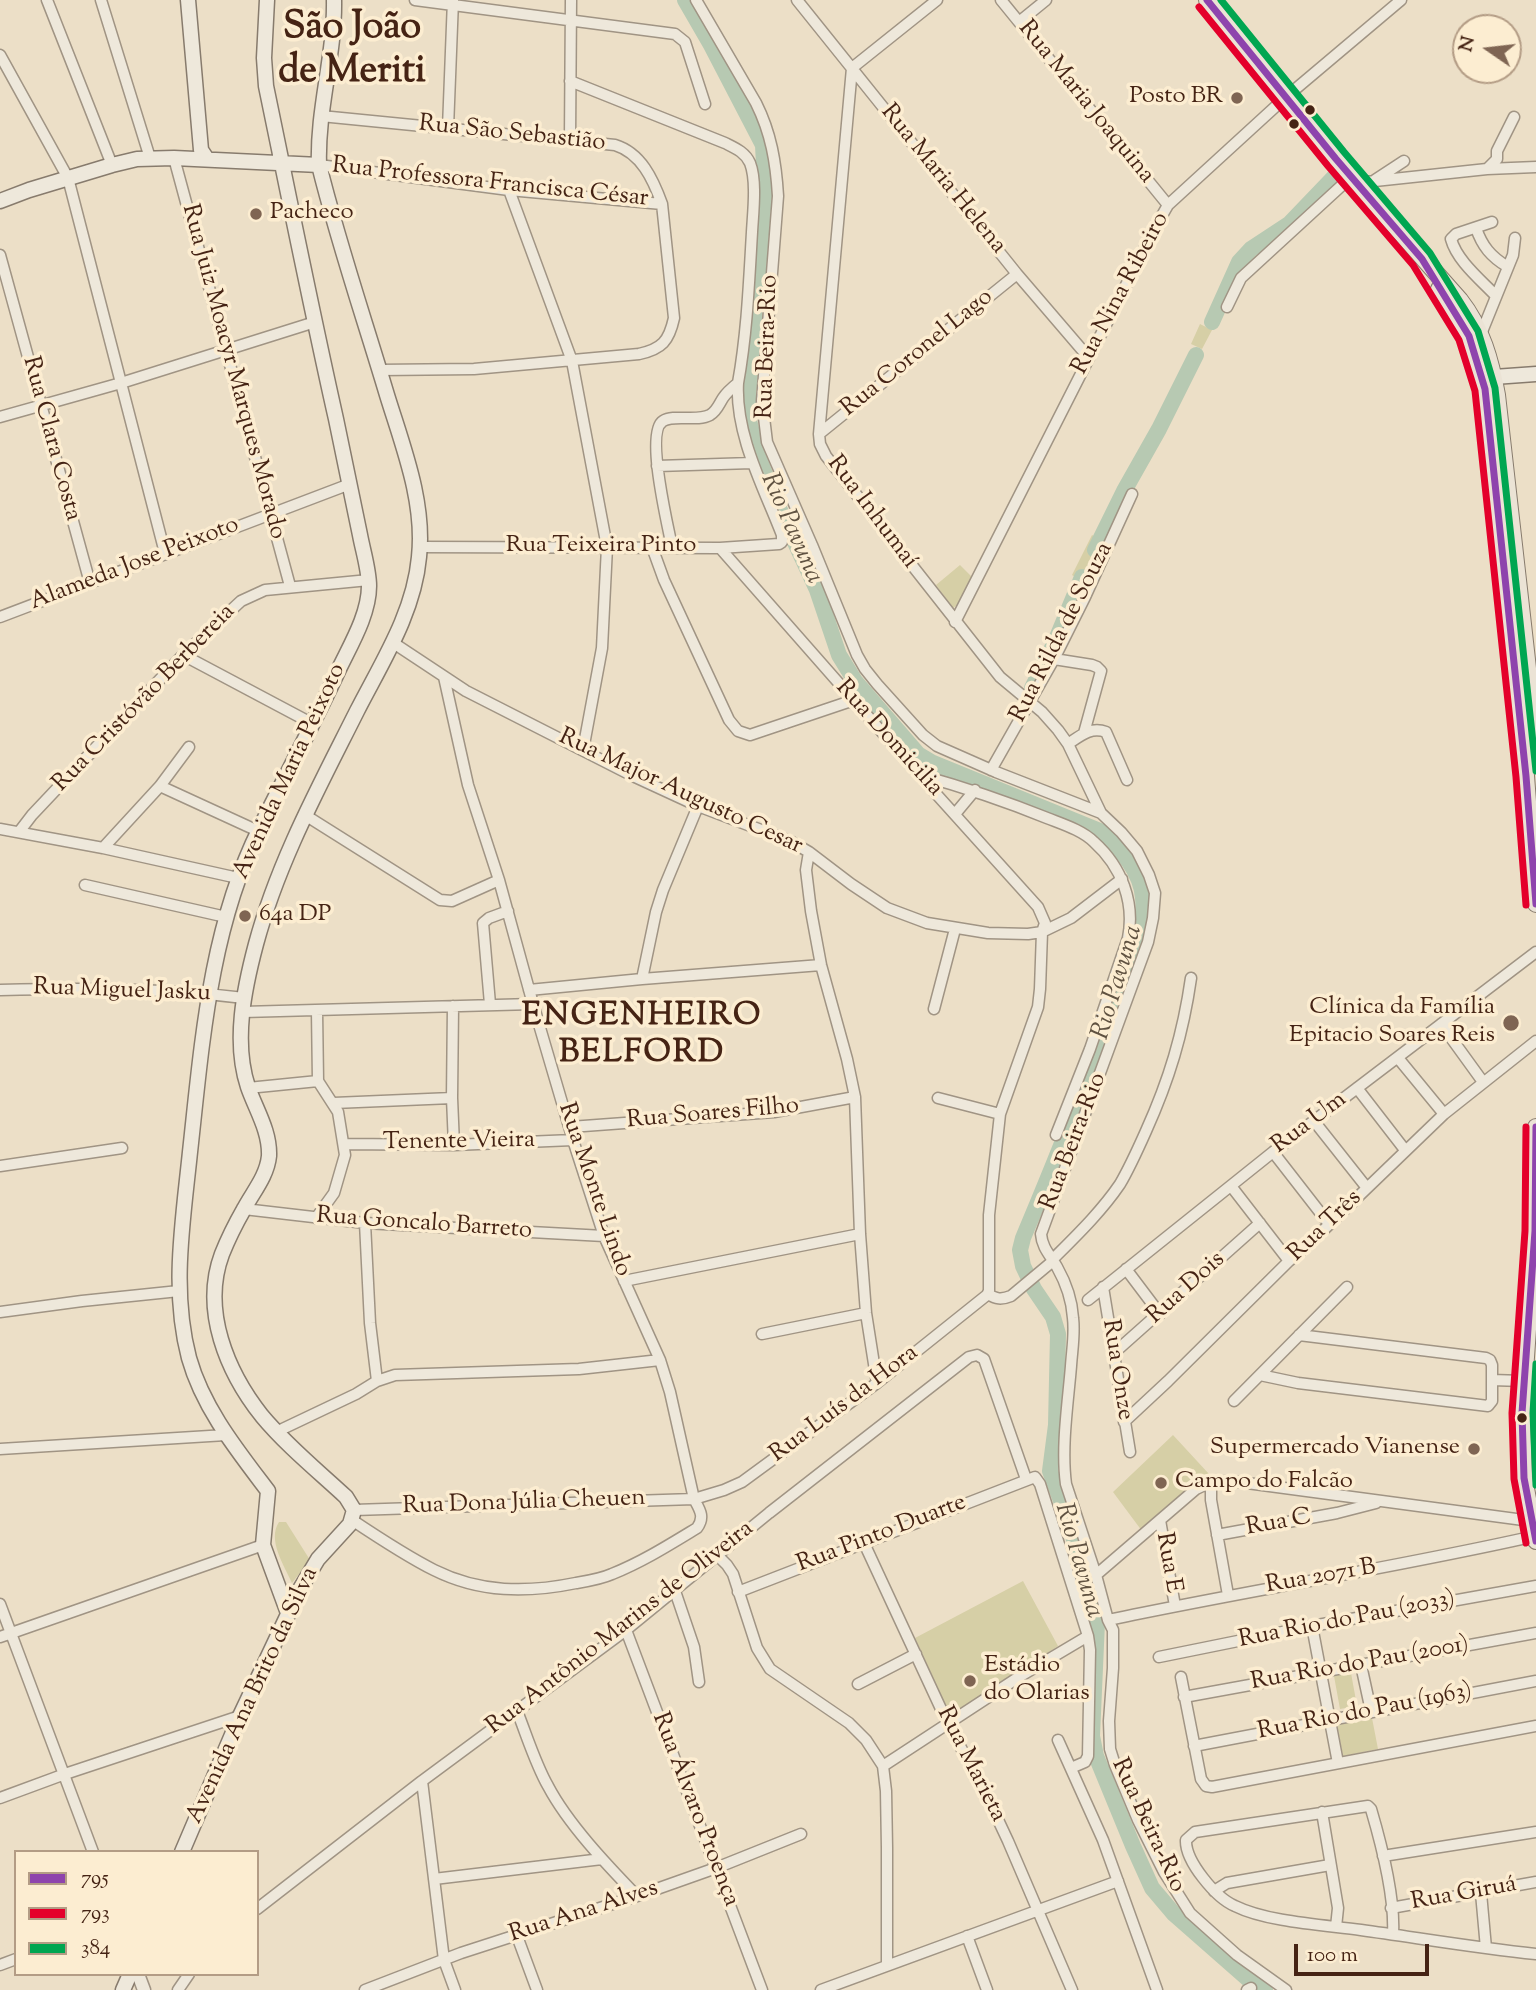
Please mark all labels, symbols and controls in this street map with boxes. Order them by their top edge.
district label: São João de Meriti [278,8,426,98]
north arrow [1452,14,1522,84]
street label: Rua Maria Joaquina [1011,16,1159,190]
text: N [1453,34,1483,55]
place label: Posto BR [1129,84,1223,112]
marker: Posto BR [1229,90,1245,106]
street label: Rua Maria Helena [873,99,1011,261]
unlabelled marker [1303,103,1317,117]
street label: Rua São Sebastião [417,111,607,159]
unlabelled marker [1287,117,1301,131]
street label: Rua Professora Francisca César [330,153,650,215]
place label: Pacheco [270,200,354,228]
street label: Rua Juiz Moacyr Marques Morado [173,201,291,543]
marker: Pacheco [248,206,264,222]
street label: Rua Nina Ribeiro [1067,208,1177,380]
street label: Rua Beira-Rio [752,274,786,420]
street label: Rua Coronel Lago [836,284,1000,424]
street label: Rua Clara Costa [14,354,86,524]
street label: Rua Inhumaí [819,451,923,575]
water label: Rio Pavuna [752,469,828,589]
street label: Alameda Jose Peixoto [27,512,243,618]
street label: Rua Teixeira Pinto [506,533,696,561]
street label: Rua Rilda de Souza [1005,538,1121,728]
street label: Rua Cristóvão Berbereia [48,599,242,799]
street label: Avenida Maria Peixoto [228,660,354,884]
street label: Rua Domicilia [828,675,948,803]
street label: Rua Major Augusto Cesar [553,724,807,862]
place label: 64a DP [259,902,331,930]
marker: 64a DP [237,908,253,924]
water label: Rio Pavuna [1087,922,1151,1044]
street label: Rua Miguel Jasku [33,975,211,1009]
place label: Clínica da Família Epitacio Soares Reis [1289,995,1495,1051]
district label: ENGENHEIRO BELFORD [523,1000,761,1075]
marker: Clínica da Família Epitacio Soares Reis [1501,1013,1521,1033]
street label: Rua Beira-Rio [1036,1069,1114,1215]
street label: Rua Um [1267,1087,1353,1161]
street label: Rua Soares Filho [626,1093,800,1137]
street label: Rua Monte Lindo [550,1100,636,1280]
street label: Tenente Vieira [383,1127,535,1159]
street label: Rua Três [1283,1185,1369,1269]
street label: Rua Goncalo Barreto [315,1203,533,1247]
street label: Rua Dois [1142,1247,1232,1331]
street label: Rua Onze [1094,1318,1138,1422]
street label: Rua Luís da Hora [765,1340,925,1470]
unlabelled marker [1515,1411,1529,1425]
place label: Supermercado Vianense [1210,1435,1460,1463]
marker: Supermercado Vianense [1466,1441,1482,1457]
place label: Campo do Falcão [1175,1469,1353,1497]
marker: Campo do Falcão [1153,1475,1169,1491]
street label: Rua Dona Júlia Cheuen [402,1485,646,1523]
street label: Rua Pinto Duarte [793,1490,971,1580]
water label: Rio Pavuna [1046,1500,1108,1622]
street label: Rua C [1244,1504,1314,1544]
street label: Rua Antônio Marins de Oliveira [482,1516,760,1742]
street label: Rua E [1148,1530,1186,1596]
street label: Rua 2071 B [1264,1554,1378,1602]
street label: Avenida Ana Brito da Silva [182,1563,326,1829]
street label: Rua Rio do Pau (2033) [1236,1586,1458,1656]
street label: Rua Rio do Pau (2001) [1249,1632,1471,1698]
place label: Estádio do Olarias [984,1653,1090,1709]
marker: Estádio do Olarias [962,1673,978,1689]
street label: Rua Rio do Pau (1963) [1255,1678,1475,1748]
street label: Rua Marieta [929,1703,1011,1827]
street label: Rua Álvaro Proença [644,1709,744,1911]
street label: Rua Beira-Rio [1103,1754,1191,1898]
legend [14,1850,259,1976]
text: 795 [81,1864,109,1894]
street label: Rua Giruá [1409,1872,1519,1918]
street label: Rua Ana Alves [506,1875,662,1951]
text: 793 [81,1899,110,1929]
scale bar [1298,1930,1433,1974]
text: 384 [81,1934,110,1964]
text: 100 m [1307,1941,1358,1971]

